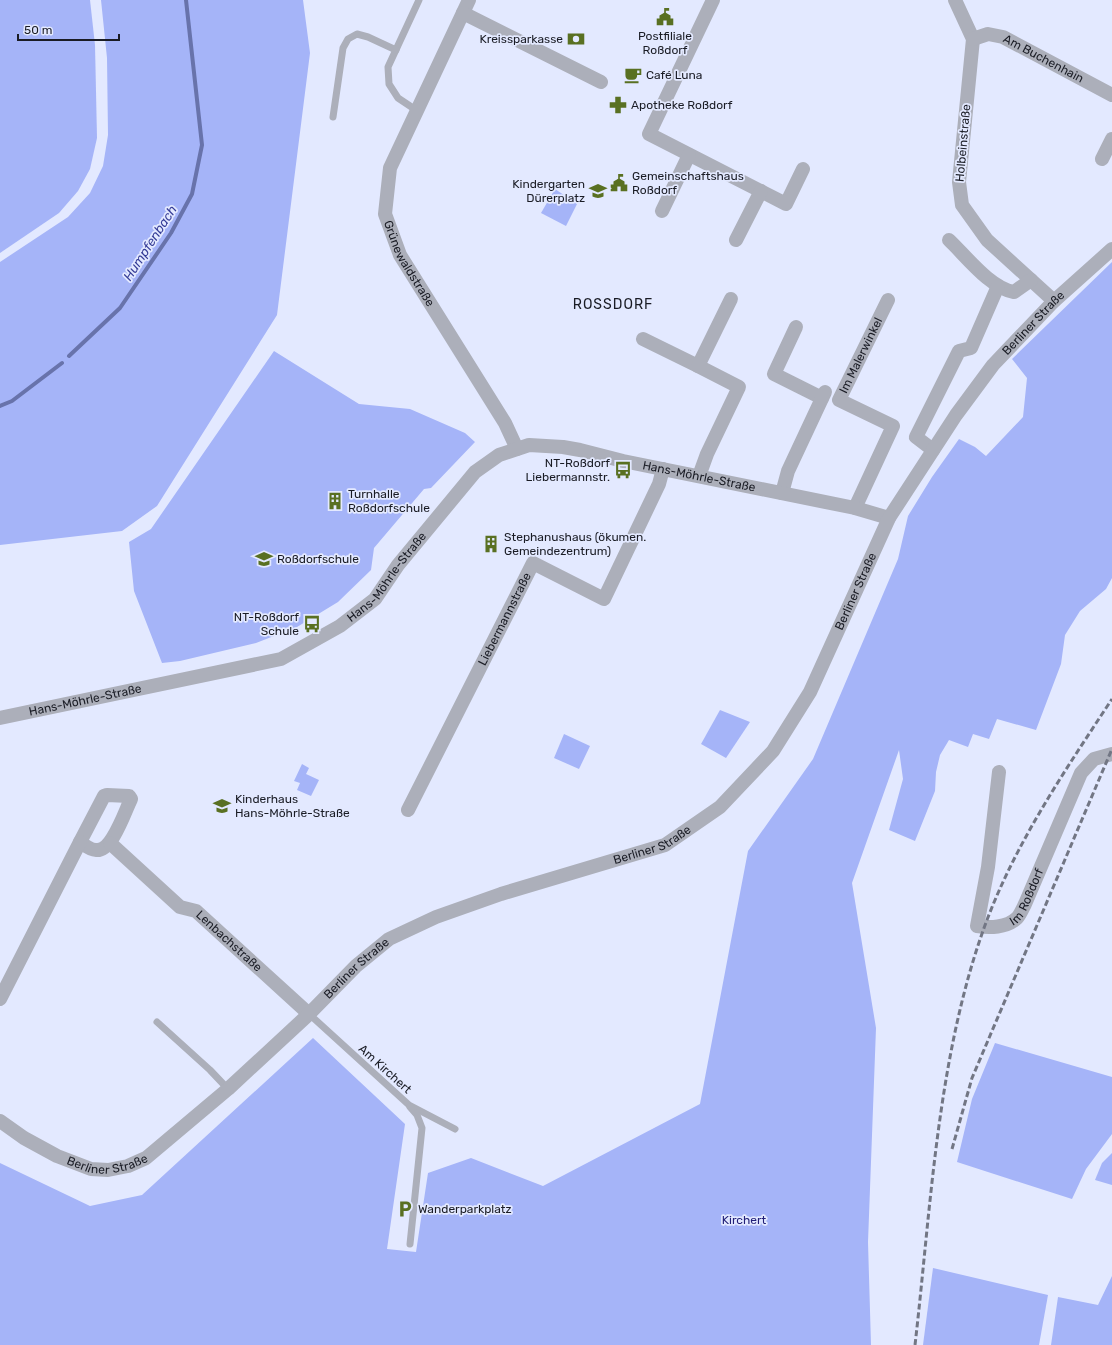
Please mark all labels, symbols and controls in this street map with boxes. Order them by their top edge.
public building icon: Postfiliale Roßdorf [655,7,675,27]
scale bar [18,16,119,42]
text: 50 m [24,23,52,37]
bank icon: Kreissparkasse [566,29,586,49]
place label: Postfiliale Roßdorf [638,29,692,57]
street label: Am Buchenhain [1001,31,1086,86]
place label: Kreissparkasse [479,32,563,46]
cafe icon: Café Luna [623,65,643,85]
place label: Café Luna [646,68,702,82]
pharmacy icon: Apotheke Roßdorf [608,95,628,115]
place label: Apotheke Roßdorf [631,98,733,112]
street label: Holbeinstraße [953,103,973,183]
place label: Gemeinschaftshaus Roßdorf [632,169,744,197]
public building icon: Gemeinschaftshaus Roßdorf [609,173,629,193]
place label: Kindergarten Dürerplatz [512,177,585,205]
school or university icon: Kindergarten Dürerplatz [588,181,608,201]
water label: Humpfenbach [120,202,180,283]
street label: Grünewaldstraße [381,218,437,309]
street label: Berliner Straße [999,288,1068,358]
district label: ROSSDORF [573,296,653,313]
street label: Im Malerwinkel [836,315,885,396]
place label: NT-Roßdorf Liebermannstr. [526,456,610,484]
street label: Hans-Möhrle-Straße [641,458,757,495]
bus stop icon: NT-Roßdorf Liebermannstr. [613,460,633,480]
place label: Turnhalle Roßdorfschule [348,487,430,515]
building icon: Turnhalle Roßdorfschule [325,491,345,511]
street label: Hans-Möhrle-Straße [344,529,429,625]
place label: Stephanushaus (ökumen. Gemeindezentrum) [504,530,646,558]
building icon: Stephanushaus (ökumen. Gemeindezentrum) [481,534,501,554]
school or university icon: Roßdorfschule [254,549,274,569]
street label: Berliner Straße [832,550,879,632]
place label: Roßdorfschule [277,552,359,566]
street label: Liebermannstraße [475,570,534,668]
place label: NT-Roßdorf Schule [234,610,299,638]
bus stop icon: NT-Roßdorf Schule [302,614,322,634]
street label: Hans-Möhrle-Straße [28,681,143,719]
place label: Kinderhaus Hans-Möhrle-Straße [235,792,350,820]
school or university icon: Kinderhaus Hans-Möhrle-Straße [212,796,232,816]
street label: Berliner Straße [612,822,694,867]
street label: Im Roßdorf [1007,866,1046,929]
street label: Lenbachstraße [193,908,265,975]
street label: Berliner Straße [321,935,392,1002]
street label: Am Kirchert [356,1042,414,1097]
street label: Berliner Straße [65,1151,150,1177]
parking icon: Wanderparkplatz [395,1199,415,1219]
place label: Wanderparkplatz [418,1202,512,1216]
park label: Kirchert [722,1213,767,1227]

